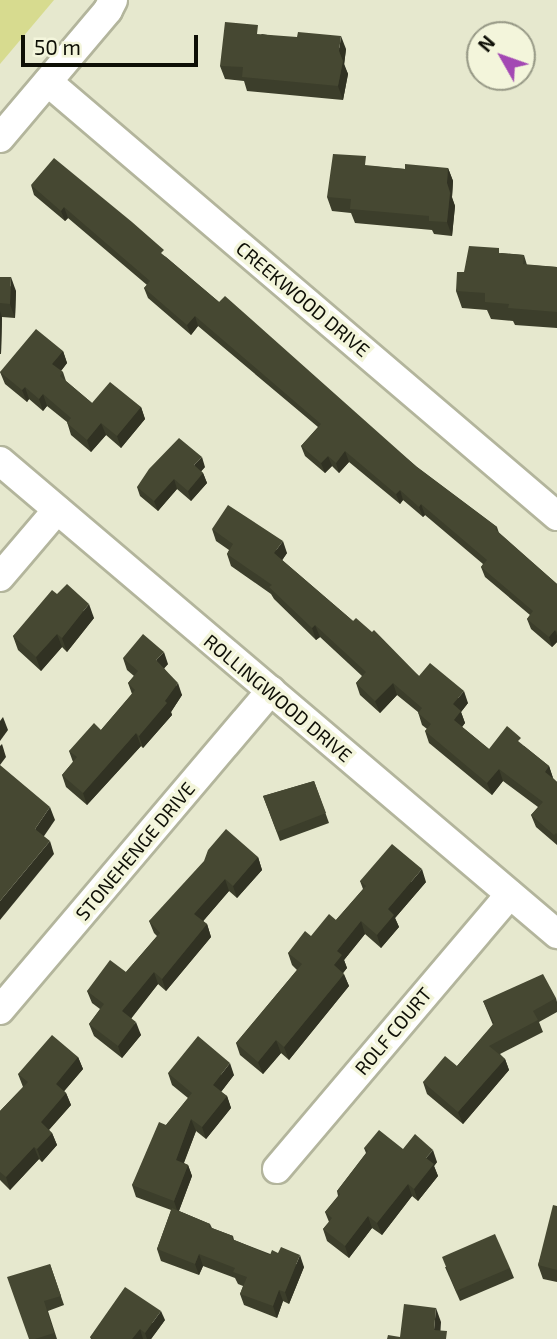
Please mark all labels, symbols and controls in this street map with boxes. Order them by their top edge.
scale bar [24,21,201,65]
north arrow [466,21,536,91]
text: N [473,31,499,56]
text: 50 m [34,34,81,59]
street label: CREEKWOOD DRIVE [232,237,374,361]
street label: ROLLINGWOOD DRIVE [199,629,357,767]
street label: STONEHENGE DRIVE [71,777,199,925]
street label: ROLF COURT [350,983,436,1079]

